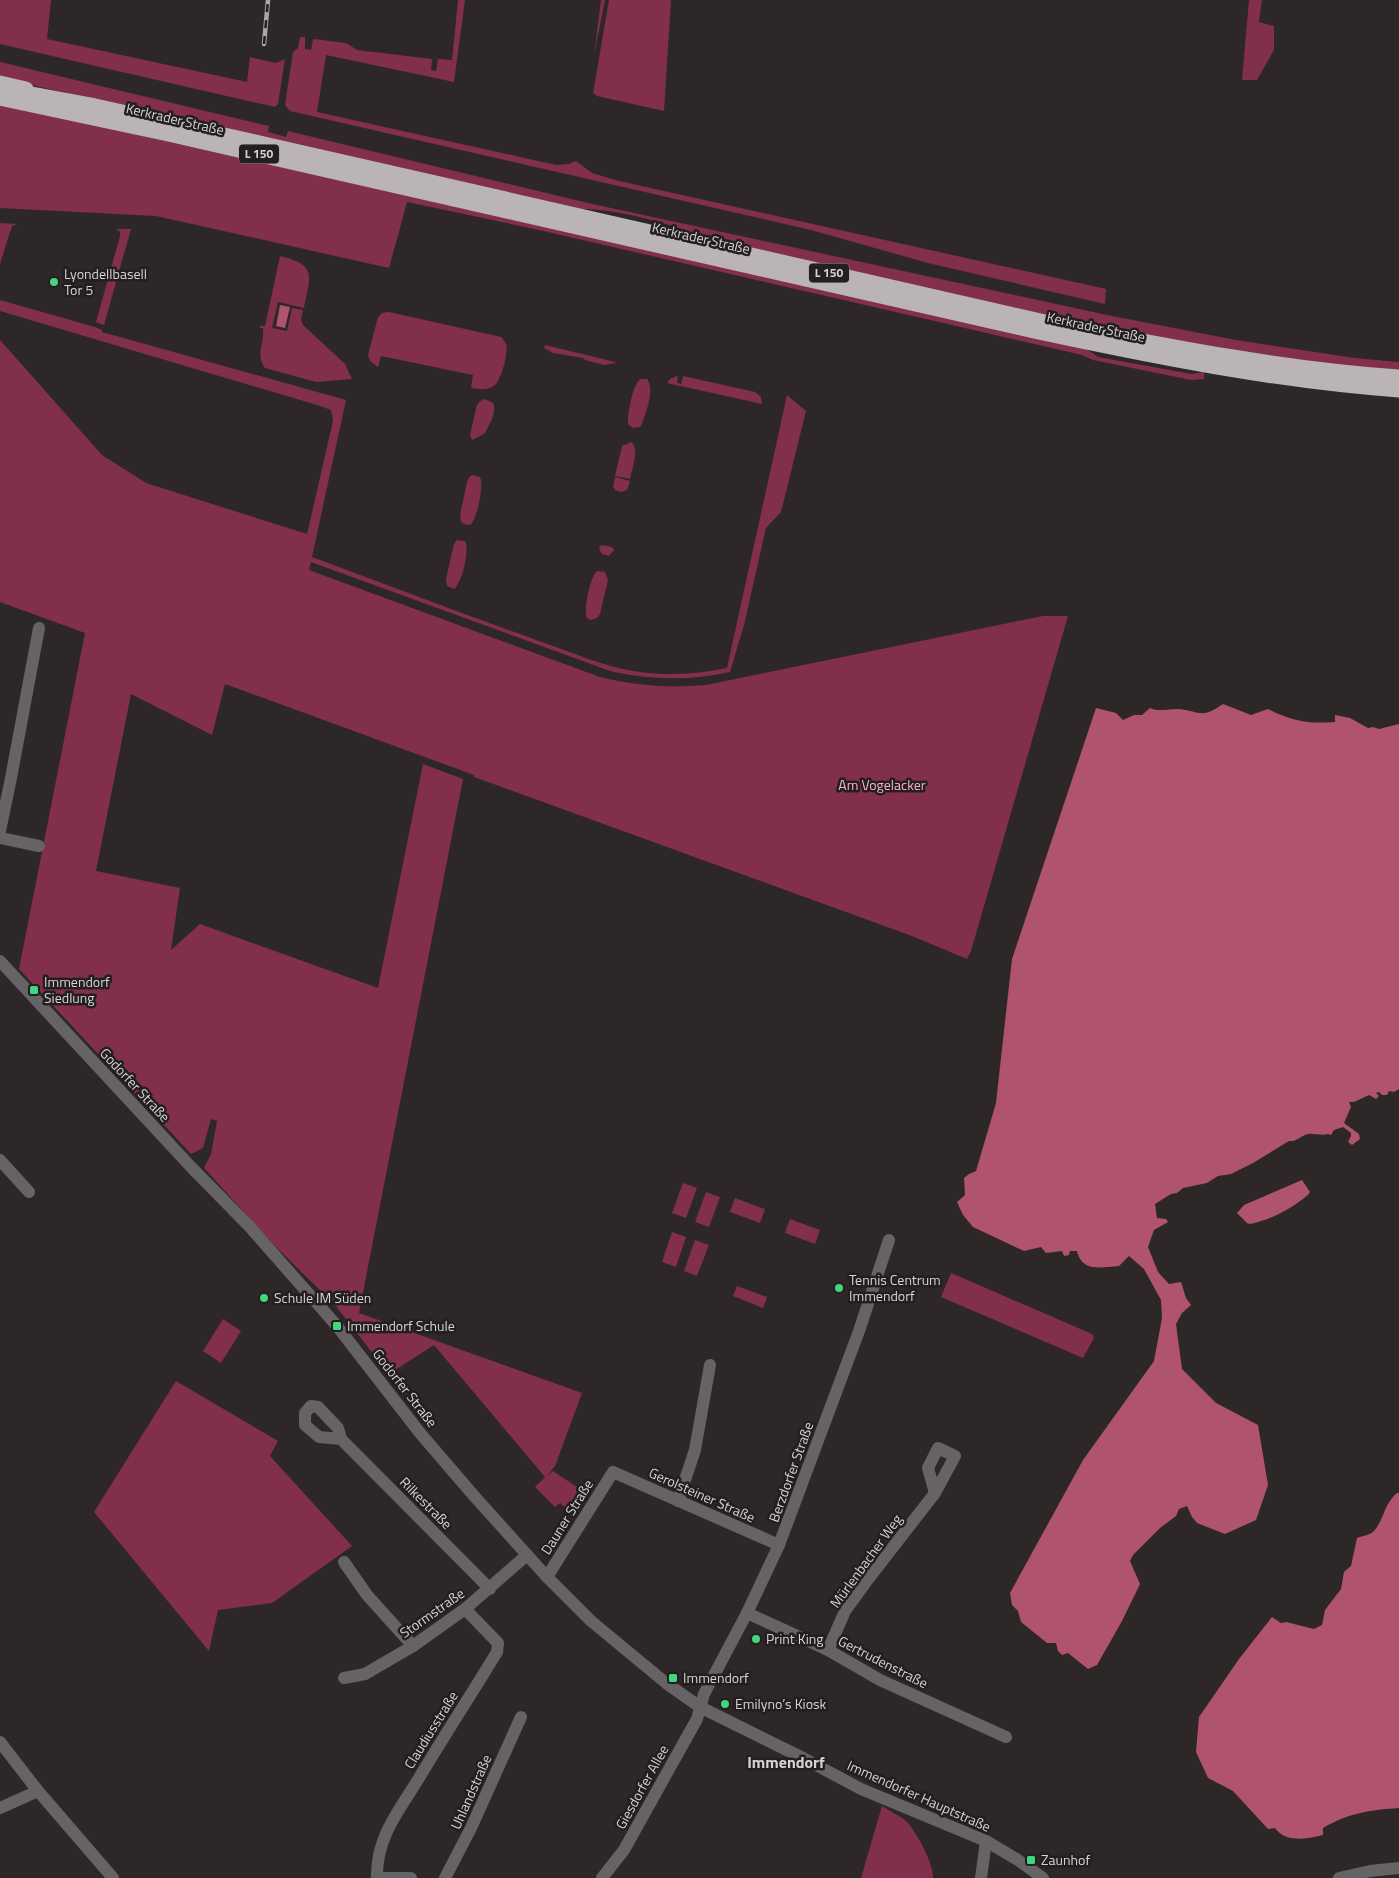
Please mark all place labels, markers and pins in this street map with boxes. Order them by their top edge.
place label: Lyondellbasell Tor 5 [64,263,147,300]
marker: Lyondellbasell Tor 5 [48,276,60,288]
place label: Immendorf Siedlung [44,971,110,1008]
marker: Immendorf Siedlung [28,984,40,996]
place label: Tennis Centrum Immendorf [849,1269,941,1306]
marker: Tennis Centrum Immendorf [833,1282,845,1294]
place label: Schule IM Süden [274,1287,371,1308]
marker: Schule IM Süden [258,1292,270,1304]
place label: Immendorf Schule [347,1315,455,1336]
marker: Immendorf Schule [331,1320,343,1332]
place label: Print King [766,1628,823,1649]
marker: Print King [750,1633,762,1645]
place label: Immendorf [683,1667,749,1688]
marker: Immendorf [667,1672,679,1684]
place label: Emilyno’s Kiosk [735,1693,827,1714]
marker: Emilyno’s Kiosk [719,1698,731,1710]
place label: Zaunhof [1041,1849,1090,1870]
marker: Zaunhof [1025,1854,1037,1866]

